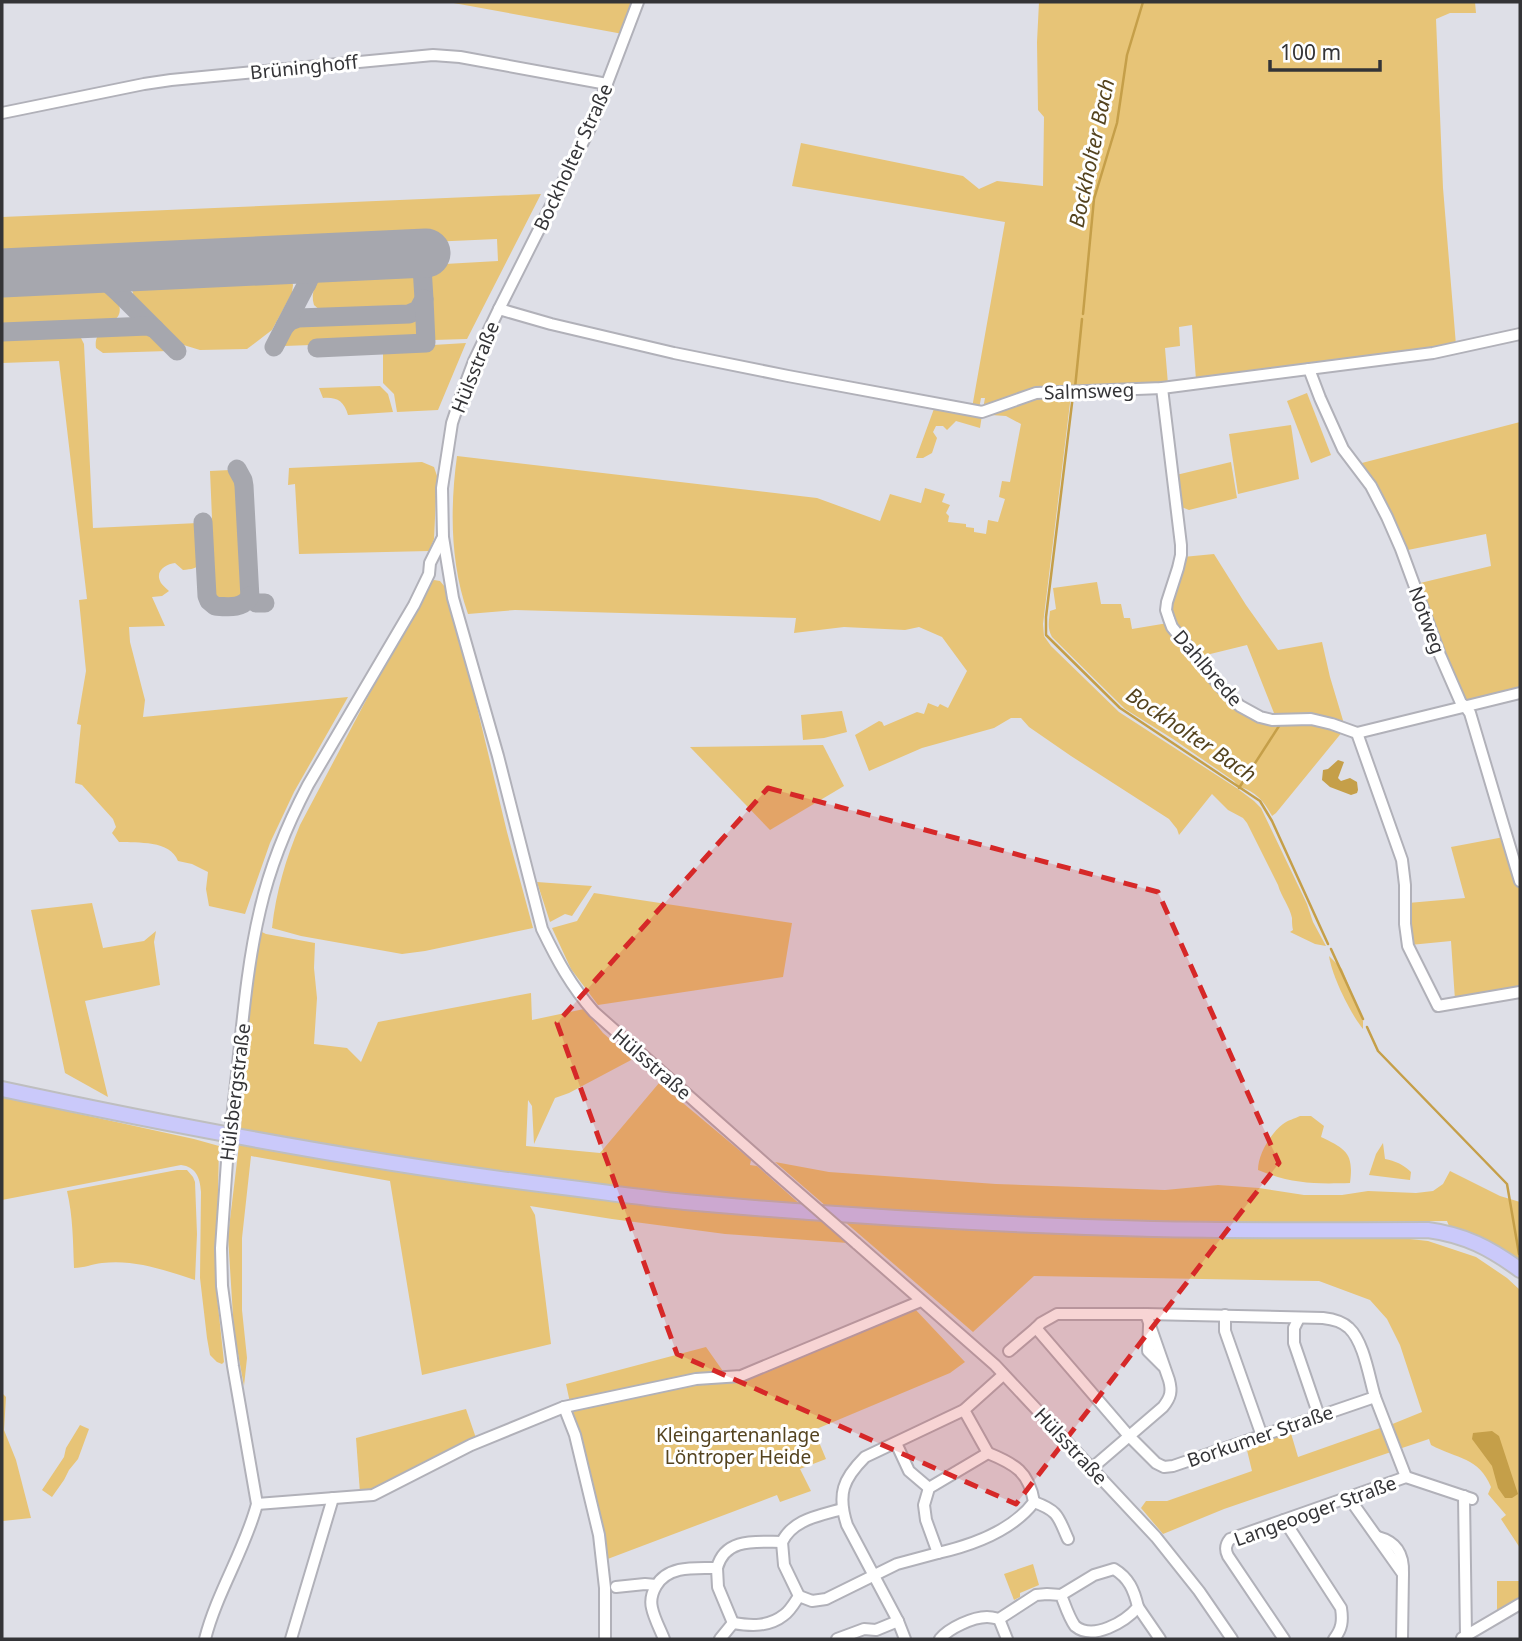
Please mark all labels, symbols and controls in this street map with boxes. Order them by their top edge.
scale bar [1270,28,1380,72]
text: 100 m [1280,38,1341,66]
street label: Brüninghoff [249,48,360,86]
water label: Bockholter Bach [1062,76,1120,230]
street label: Bockholter Straße [527,79,619,235]
street label: Hülsstraße [445,317,505,417]
street label: Salmsweg [1043,376,1135,406]
street label: Notweg [1403,583,1451,657]
street label: Dahlbrede [1168,624,1248,712]
water label: Bockholter Bach [1121,680,1262,788]
street label: Hülsbergstraße [214,1022,256,1162]
street label: Hülsstraße [607,1022,697,1106]
street label: Borkumer Straße [1183,1399,1337,1473]
street label: Hülsstraße [1029,1402,1113,1490]
park label: Kleingartenanlage Löntroper Heide [656,1422,820,1470]
street label: Langeooger Straße [1230,1470,1400,1552]

